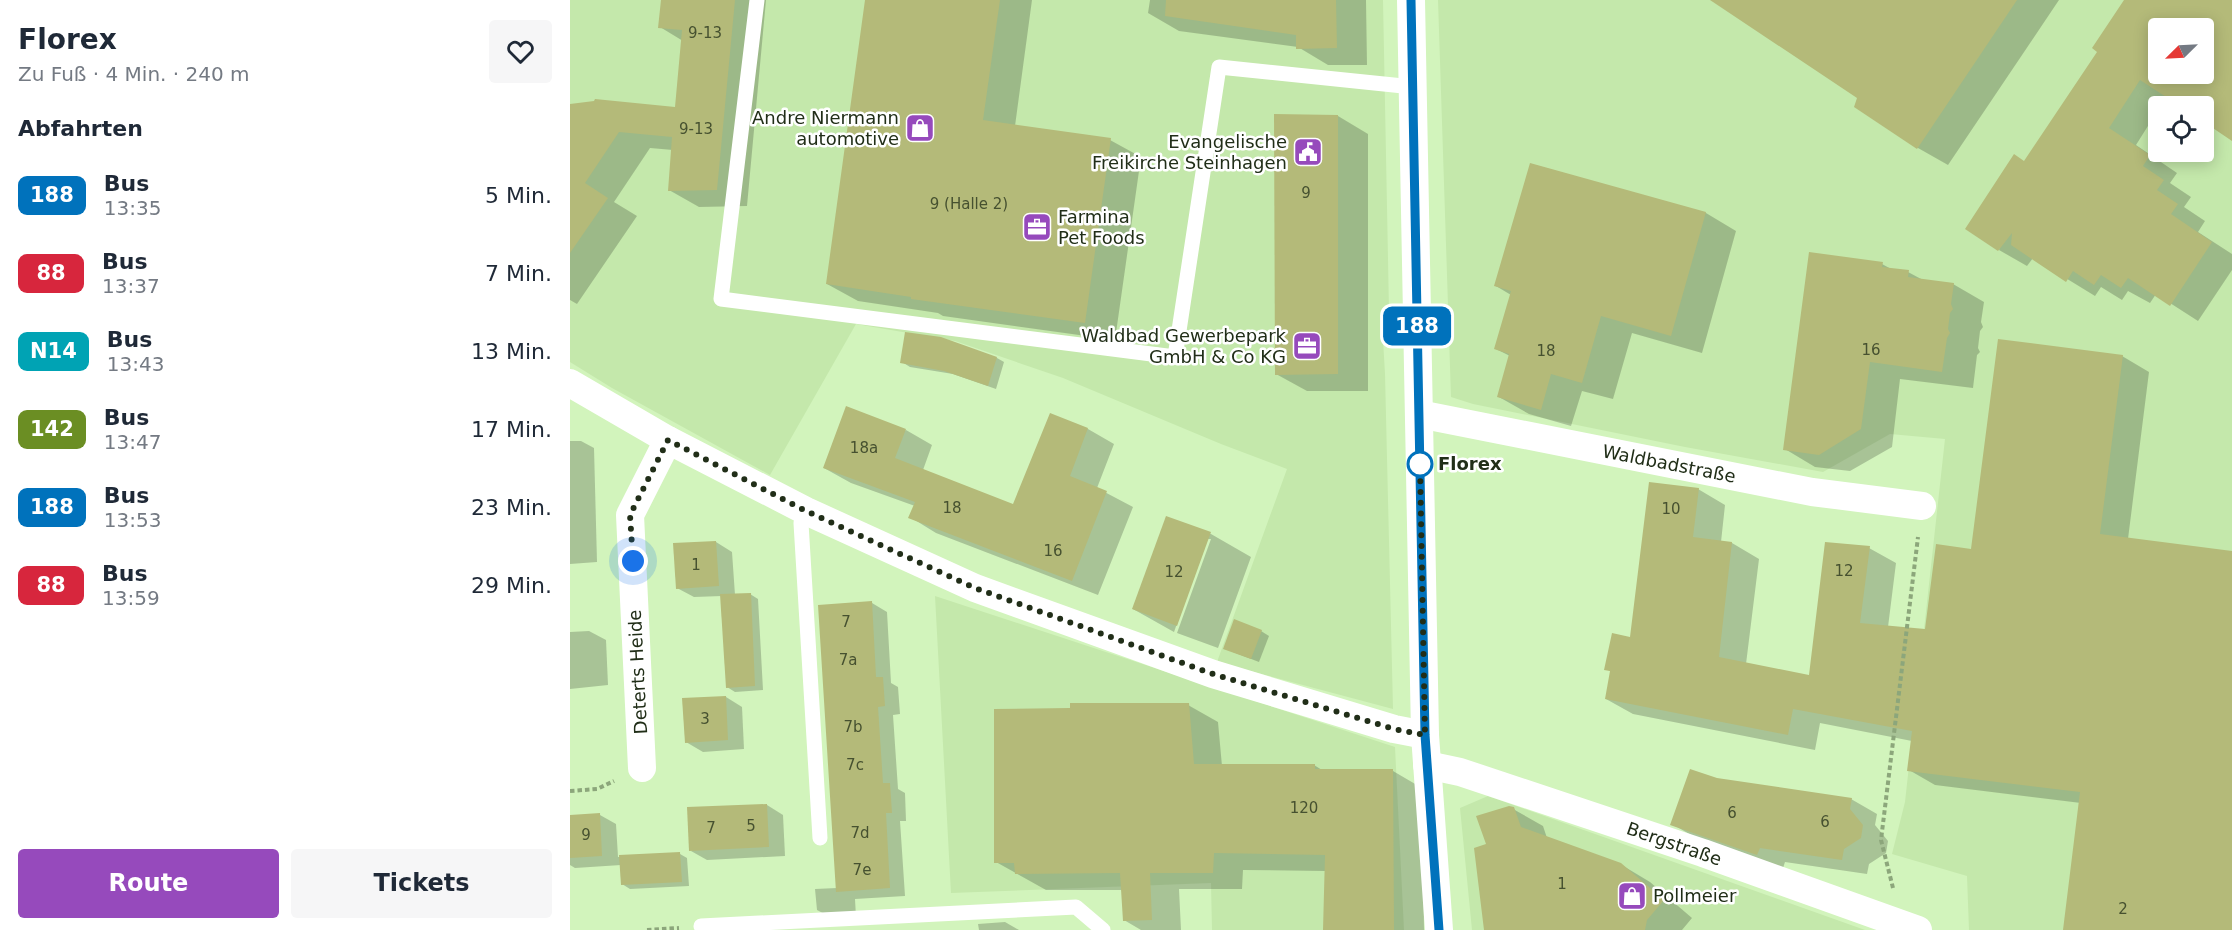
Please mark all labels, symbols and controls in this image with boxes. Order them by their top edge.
north arrow [2148,18,2214,84]
map controls [2148,18,2214,162]
button: heart [489,20,552,83]
text: Florex [18,23,117,56]
house number: 9-13 [688,24,722,42]
text: Zu Fuß · 4 Min. · 240 m [18,62,250,86]
button: locate [2148,96,2214,162]
place label: Andre Niermann automotive [752,107,899,149]
shop icon: Andre Niermann automotive [904,112,936,144]
text: Abfahrten [18,116,143,141]
house number: 9-13 [679,120,713,138]
place label: Evangelische Freikirche Steinhagen [1092,131,1287,173]
public building icon: Evangelische Freikirche Steinhagen [1292,136,1324,168]
text: Bus [104,171,149,196]
text: 188 [30,183,74,207]
text: 5 Min. [485,183,552,208]
house number: 9 [1301,184,1311,202]
house number: 9 (Halle 2) [930,195,1008,213]
text: 13:35 [104,196,161,220]
place label: Farmina Pet Foods [1058,206,1145,248]
office icon: Farmina Pet Foods [1021,211,1053,243]
text: Bus [102,249,148,274]
text: 88 [36,261,66,285]
text: 7 Min. [485,261,552,286]
text: 13:37 [102,274,160,298]
line badge: 188 [1382,306,1452,346]
text: 188 [1395,314,1439,338]
place label: Waldbad Gewerbepark GmbH & Co KG [1081,325,1287,367]
text: Bus [107,327,152,352]
office icon: Waldbad Gewerbepark GmbH & Co KG [1291,330,1323,362]
text: N14 [30,339,77,363]
text: 13 Min. [471,339,552,364]
house number: 16 [1861,341,1881,359]
house number: 18 [1536,342,1556,360]
text: 13:43 [107,352,164,376]
text: Bus [104,405,149,430]
text: 142 [30,417,74,441]
text: 17 Min. [471,417,552,442]
text: 13:47 [104,430,161,454]
house number: 18a [850,439,878,457]
street label: Waldbadstraße [1601,440,1737,487]
marker: Florex [1407,451,1433,477]
place label: Florex [1438,453,1502,474]
text: Bus [104,483,149,508]
text: 188 [30,495,74,519]
text: 23 Min. [471,495,552,520]
house number: 18 [942,499,962,517]
house number: 10 [1661,500,1681,518]
text: 13:53 [104,508,161,532]
house number: 16 [1043,542,1063,560]
your location [618,546,648,576]
house number: 1 [691,556,701,574]
text: Bus [102,561,148,586]
house number: 12 [1834,562,1854,580]
house number: 12 [1164,563,1184,581]
text: 88 [36,573,66,597]
text: 29 Min. [471,573,552,598]
text: 13:59 [102,586,160,610]
street label: Deterts Heide [624,609,651,735]
house number: 7 [841,613,851,631]
house number: 7a [839,651,857,669]
house number: 3 [700,710,710,728]
house number: 7b [843,718,863,736]
house number: 7c [846,756,864,774]
house number: 120 [1290,799,1318,817]
house number: 6 [1727,804,1737,822]
house number: 6 [1820,813,1830,831]
house number: 5 [746,817,756,835]
street label: Bergstraße [1624,817,1724,870]
house number: 7 [706,819,716,837]
house number: 7d [850,824,870,842]
house number: 9 [581,826,591,844]
button: Route [18,849,279,918]
button: Tickets [291,849,552,918]
house number: 7e [853,861,871,879]
house number: 1 [1557,875,1567,893]
shop icon: Pollmeier [1616,880,1648,912]
place label: Pollmeier [1653,885,1737,906]
house number: 2 [2118,900,2128,918]

